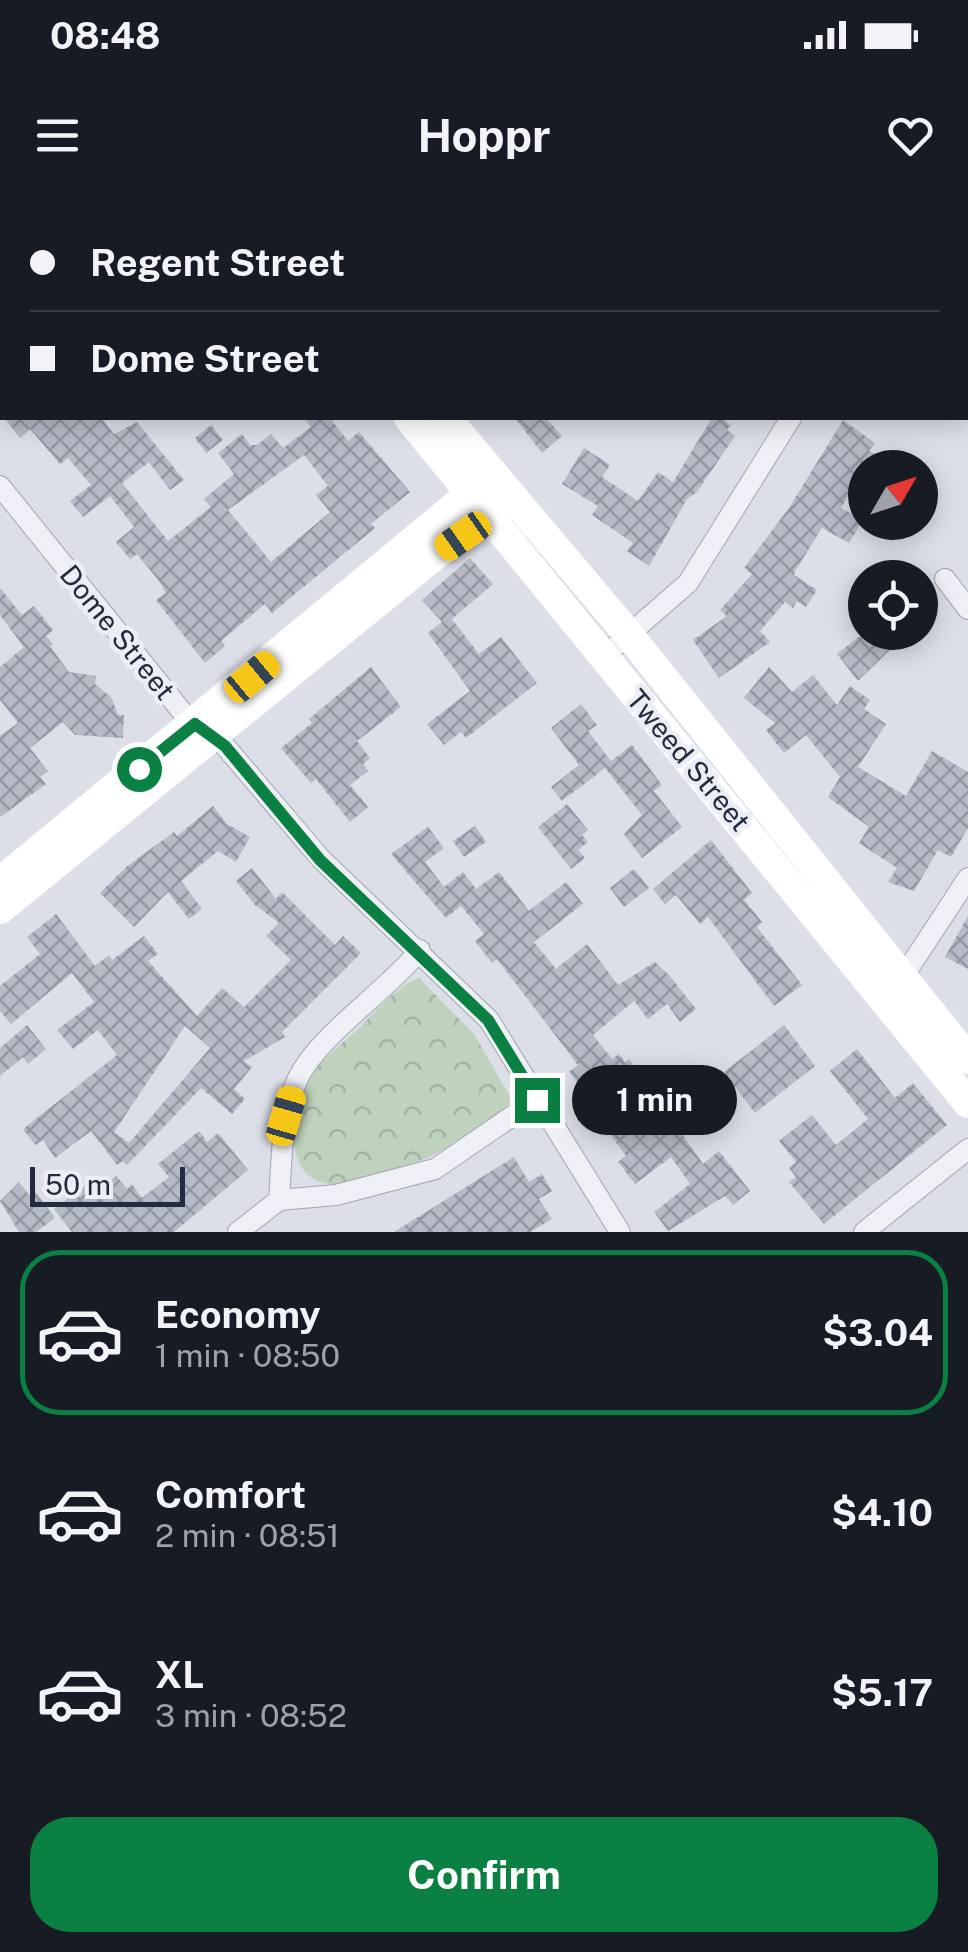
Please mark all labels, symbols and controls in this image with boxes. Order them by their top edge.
text: 08:48 [50,13,160,58]
icon: menu [30,108,85,163]
icon: heart [883,108,938,163]
text: Hoppr [417,109,551,162]
text: Regent Street [90,240,345,285]
text: Dome Street [90,336,320,381]
north arrow [848,450,938,540]
map controls [848,450,938,650]
car [430,507,496,565]
street label: Dome Street [54,558,182,706]
button: locate [848,560,938,650]
car [219,646,285,708]
street label: Tweed Street [620,683,758,837]
route start [117,747,162,792]
callout: 1 min [572,1065,737,1135]
route end [515,1078,560,1123]
text: 1 min [616,1081,693,1118]
car [263,1083,309,1149]
scale bar [30,1162,185,1206]
text: 50 m [45,1168,111,1201]
icon: car [35,1288,125,1378]
text: Economy [155,1292,321,1337]
text: $3.04 [822,1310,933,1355]
text: 1 min · 08:50 [155,1337,340,1374]
icon: car [35,1468,125,1558]
text: Comfort [155,1472,306,1517]
text: $4.10 [831,1490,933,1535]
text: 2 min · 08:51 [155,1517,340,1554]
icon: car [35,1648,125,1738]
text: XL [155,1652,204,1697]
text: $5.17 [831,1670,933,1715]
text: 3 min · 08:52 [155,1697,347,1734]
button: Confirm [30,1817,938,1932]

